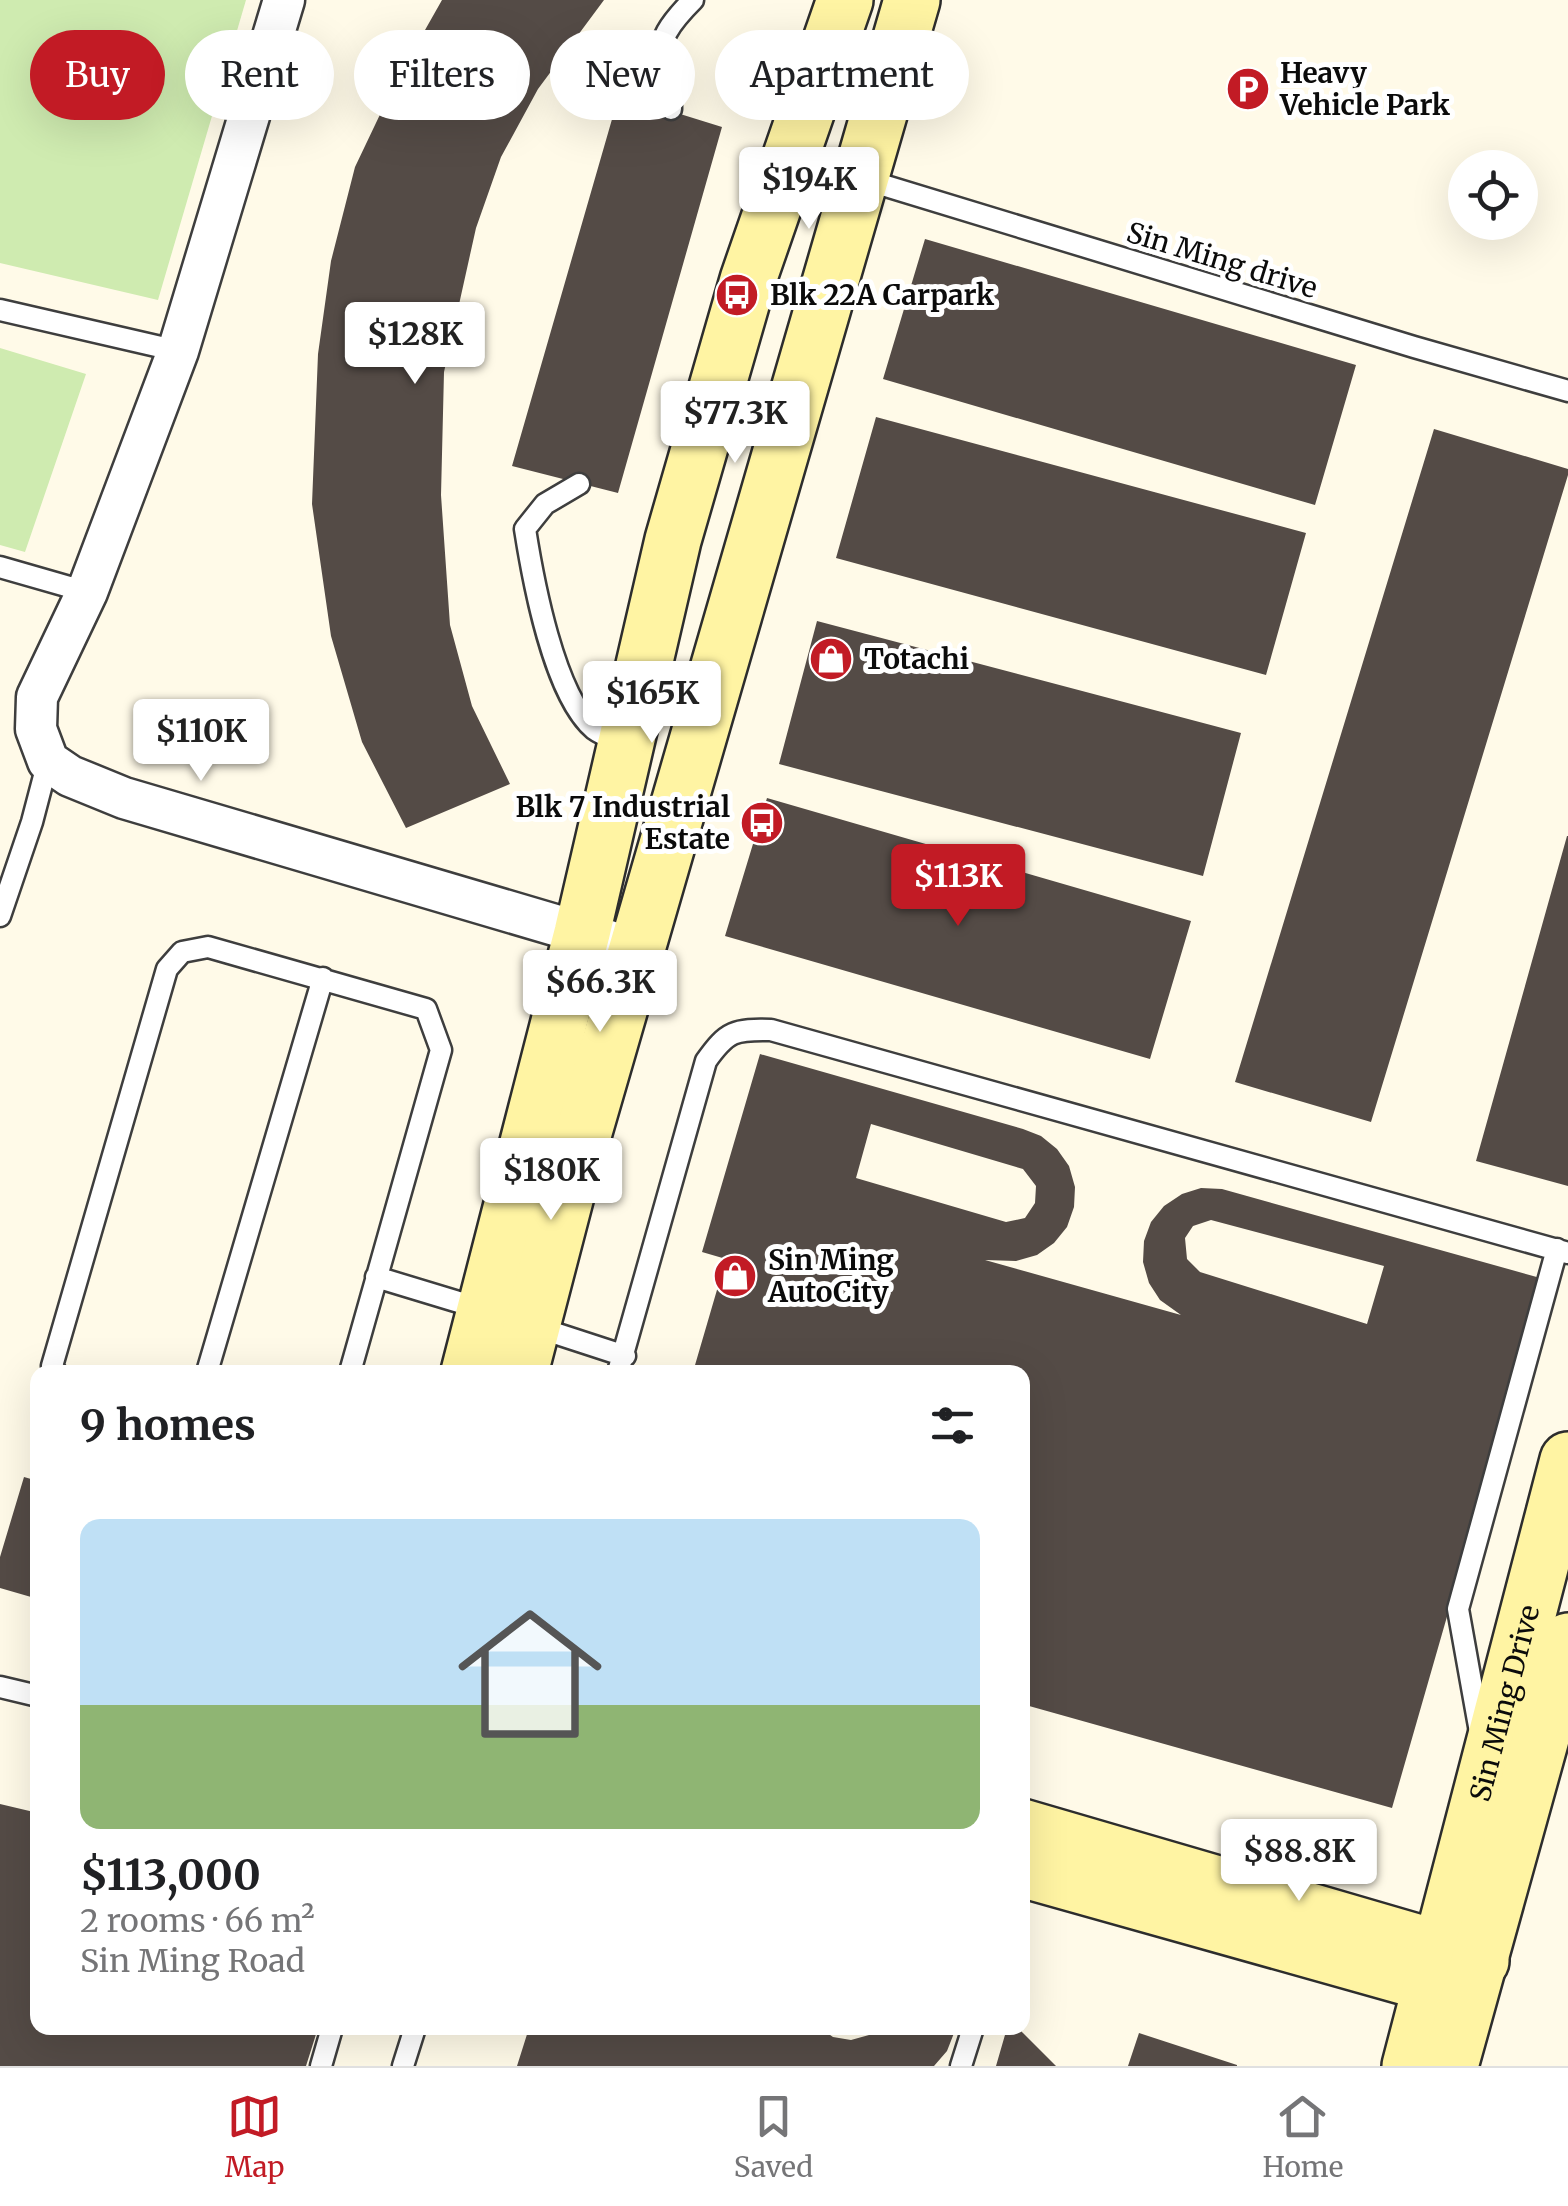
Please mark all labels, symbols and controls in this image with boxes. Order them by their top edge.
chip: Buy [30,30,165,120]
chip: Rent [185,30,334,120]
chip: Filters [354,30,530,120]
chip: New [550,30,695,120]
chip: Apartment [715,30,969,120]
place label: Heavy Vehicle Park [1279,55,1451,123]
parking icon: Heavy Vehicle Park [1225,66,1271,112]
pin: $194K [739,147,879,232]
map controls [1448,150,1538,240]
button: locate [1448,150,1538,240]
text: $194K [761,159,857,199]
street label: Sin Ming drive [1122,214,1322,306]
bus stop icon: Blk 22A Carpark [714,272,760,318]
place label: Blk 22A Carpark [770,277,995,313]
pin: $128K [345,302,485,387]
text: $128K [367,314,463,354]
pin: $77.3K [654,381,816,466]
text: $77.3K [683,393,787,433]
shop icon: Totachi [808,636,854,682]
place label: Totachi [864,641,969,677]
pin: $165K [582,661,722,746]
text: $165K [605,673,699,713]
pin: $110K [131,699,271,784]
text: $110K [155,711,247,751]
place label: Blk 7 Industrial Estate [515,789,730,857]
bus stop icon: Blk 7 Industrial Estate [739,800,785,846]
pin: $113K [888,844,1028,929]
text: $113K [913,856,1003,896]
pin: $66.3K [519,950,681,1035]
text: $66.3K [545,962,655,1002]
pin: $180K [481,1138,621,1223]
text: $180K [502,1150,600,1190]
place label: Sin Ming AutoCity [767,1242,894,1310]
shop icon: Sin Ming AutoCity [712,1253,758,1299]
icon: filters [925,1398,980,1453]
text: 9 homes [80,1399,256,1451]
icon: home [440,1584,620,1764]
street label: Sin Ming Drive [1462,1601,1547,1805]
pin: $88.8K [1218,1819,1380,1904]
text: $88.8K [1243,1831,1355,1871]
text: $113,000 [80,1849,261,1901]
text: 2 rooms · 66 m² [80,1901,315,1941]
text: Sin Ming Road [80,1941,305,1981]
tab: Map [225,2089,284,2185]
tab: Saved [734,2089,813,2185]
tab: Home [1263,2089,1343,2185]

